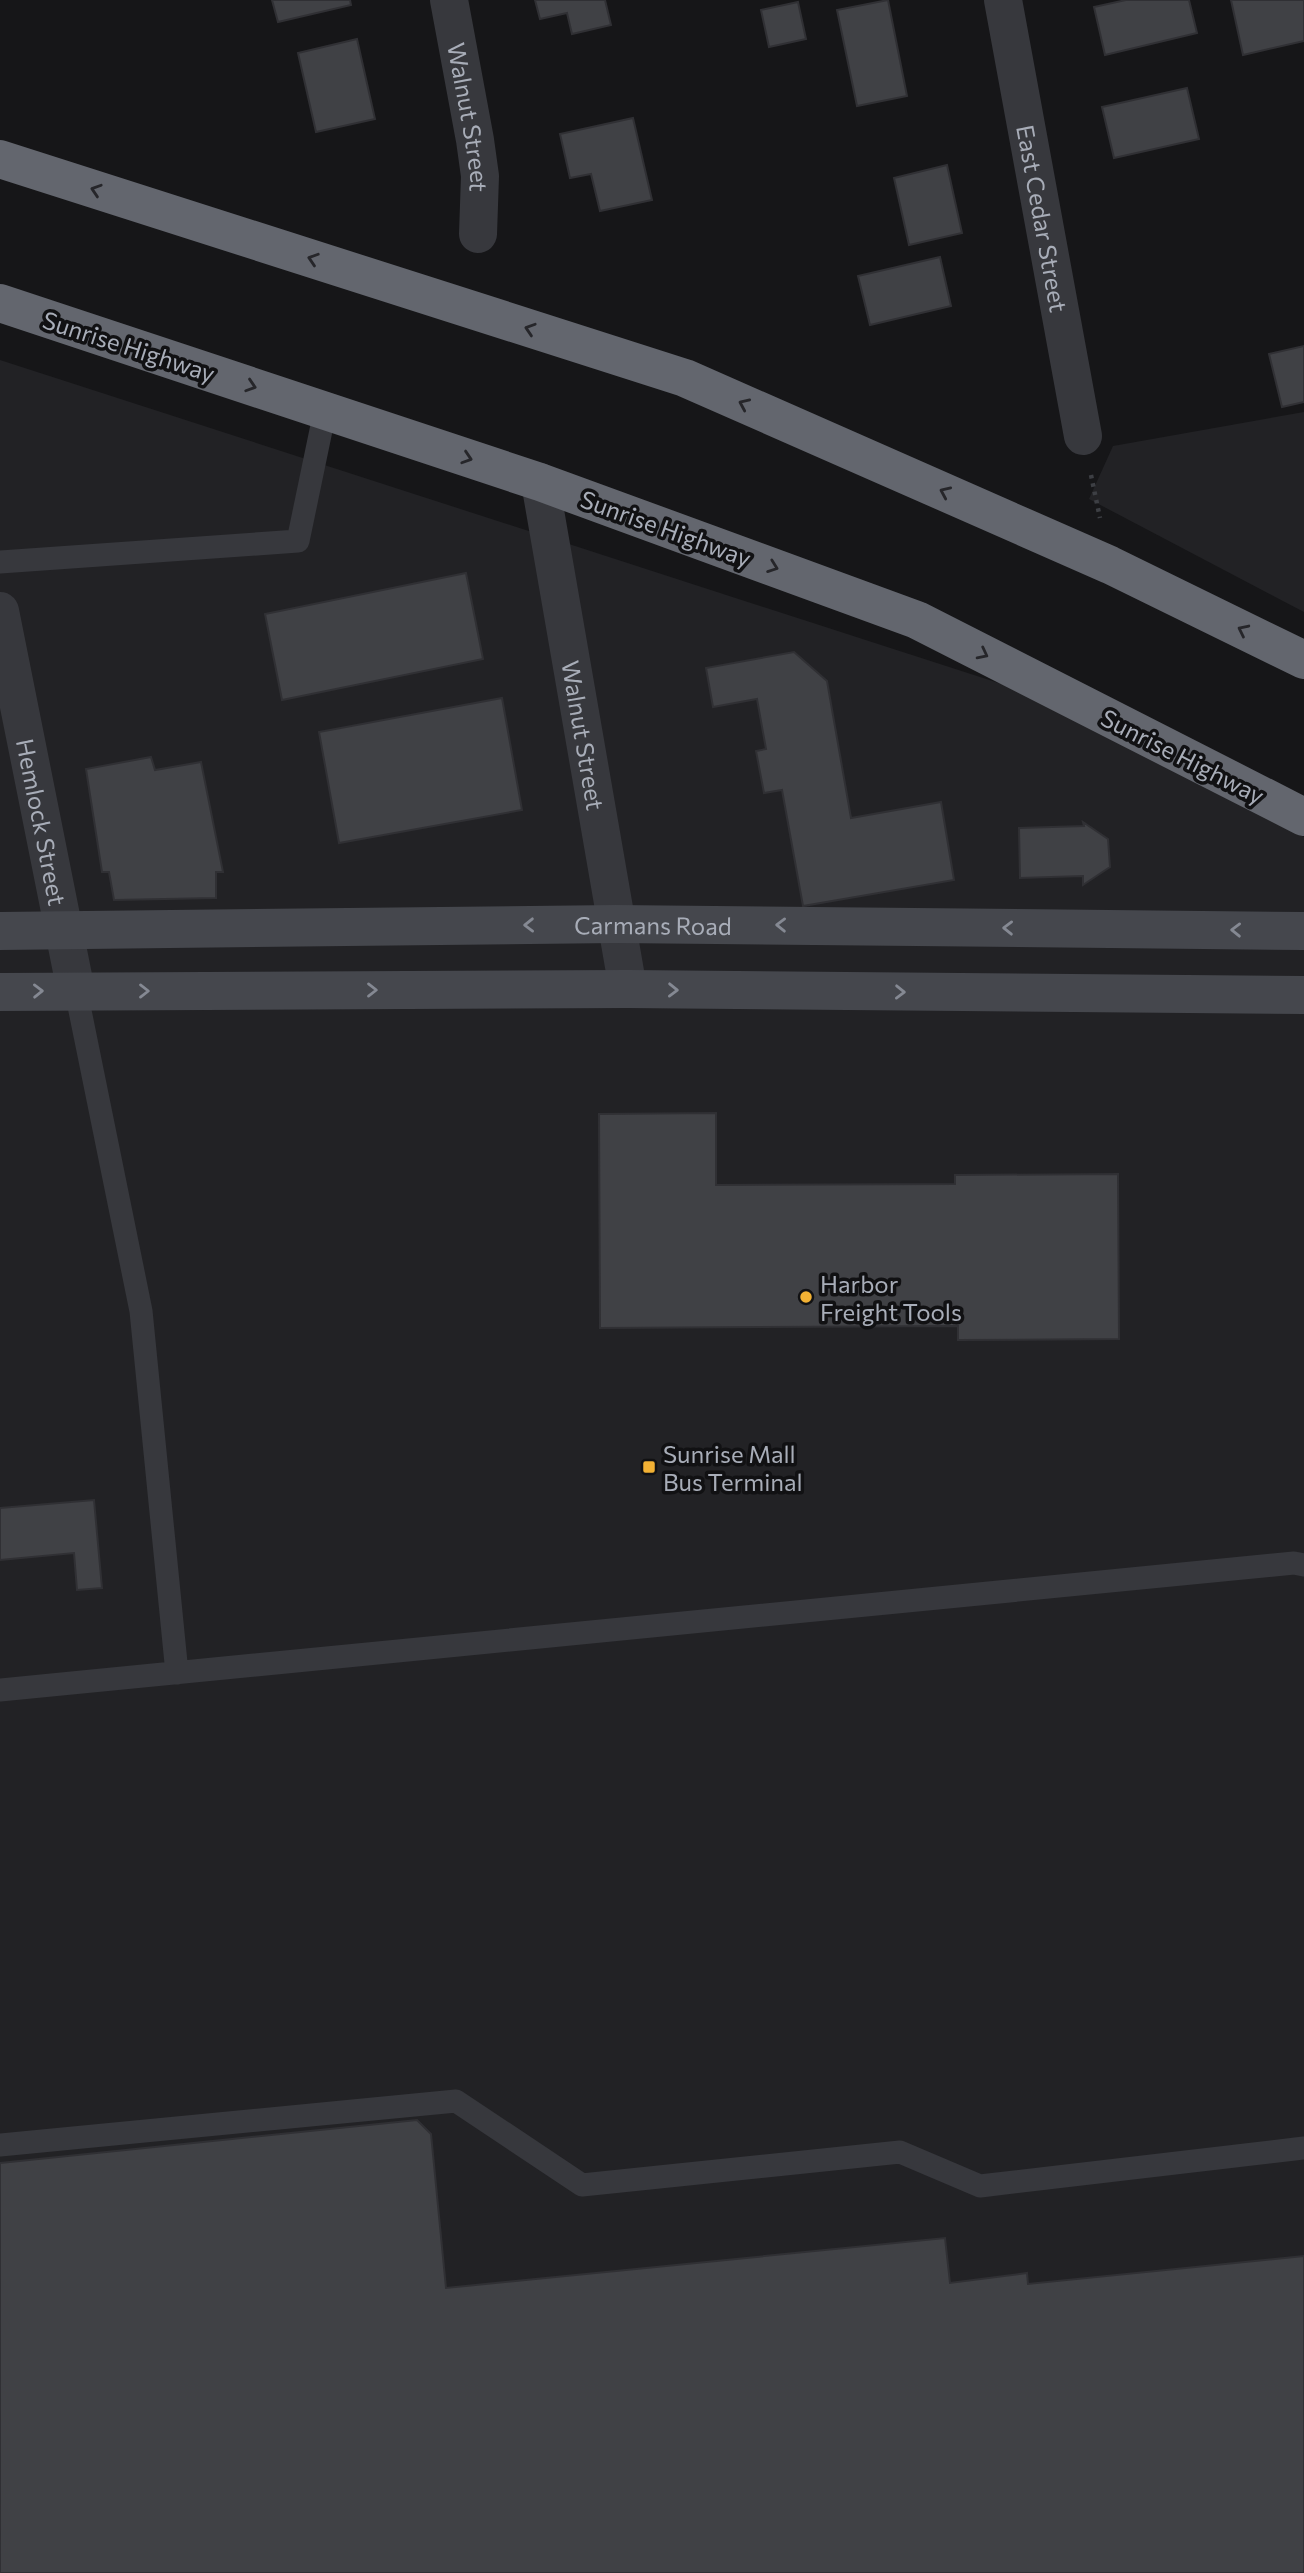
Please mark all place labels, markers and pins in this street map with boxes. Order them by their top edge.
place label: Harbor Freight Tools [820,1269,962,1326]
marker: Harbor Freight Tools [798,1289,814,1305]
place label: Sunrise Mall Bus Terminal [663,1439,803,1496]
marker: Sunrise Mall Bus Terminal [641,1459,657,1475]

